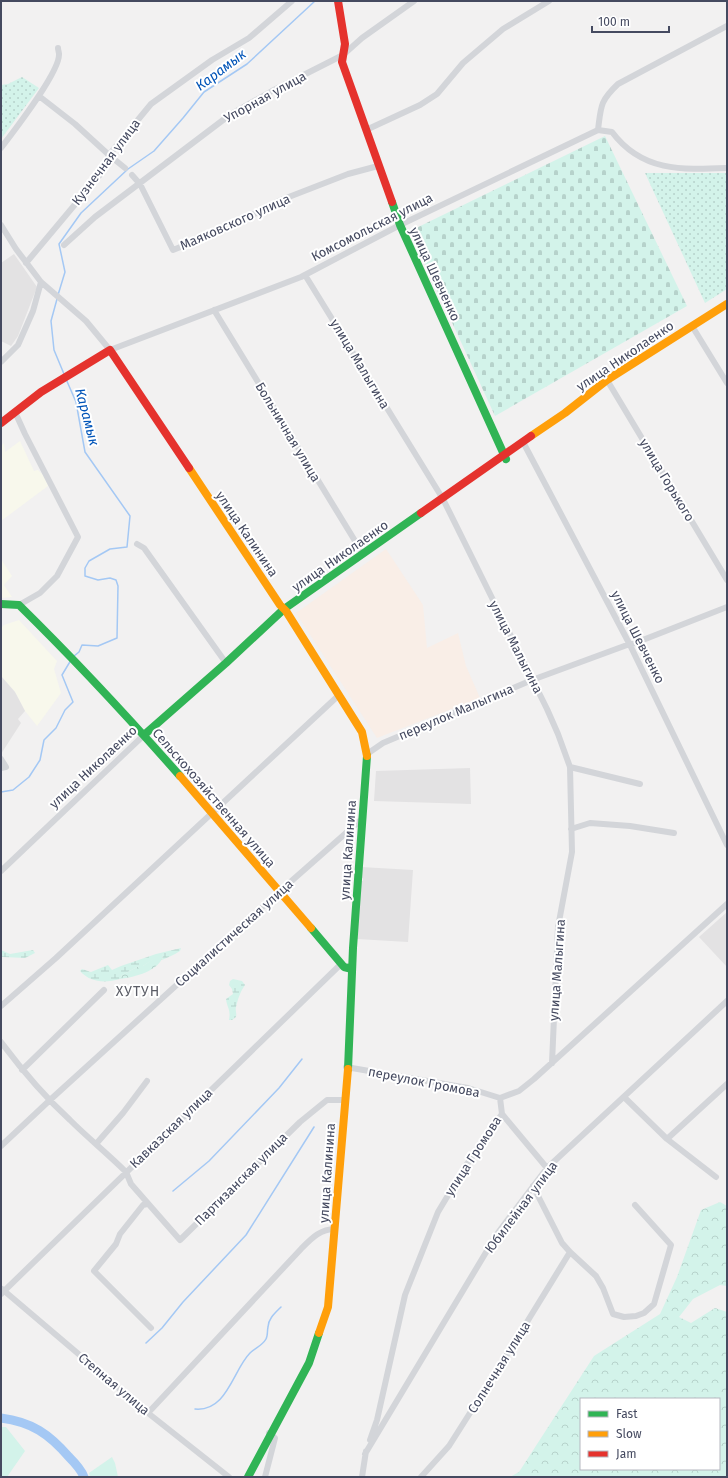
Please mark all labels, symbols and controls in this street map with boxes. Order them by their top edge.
scale bar [592,8,669,34]
text: 100 m [598,15,630,29]
water label: Карамык [192,45,250,95]
street label: Упорная улица [221,68,309,126]
street label: Кузнечная улица [69,116,143,208]
street label: Комсомольская улица [309,190,435,264]
street label: Маяковского улица [178,191,292,253]
street label: улица Шевченко [407,225,463,323]
street label: улица Малыгина [327,316,393,412]
street label: улица Николаенко [574,318,676,394]
street label: Больничная улица [252,379,324,485]
water label: Карамык [71,386,103,448]
street label: улица Горького [636,436,698,524]
street label: улица Калинина [213,488,281,580]
street label: улица Николаенко [289,517,391,595]
street label: улица Шевченко [608,588,668,686]
street label: улица Малыгина [486,598,546,696]
street label: переулок Малыгина [396,681,516,743]
street label: улица Николаенко [46,723,140,811]
street label: Сельскохозяйственная улица [150,725,278,871]
street label: улица Калинина [337,800,359,900]
street label: Социалистическая улица [172,876,296,990]
street label: улица Малыгина [546,919,568,1021]
district label: ХУТУН [116,983,160,1000]
street label: переулок Громова [367,1064,481,1100]
street label: Кавказская улица [127,1085,215,1171]
street label: улица Громова [442,1113,504,1199]
street label: улица Калинина [316,1123,338,1223]
street label: Партизанская улица [192,1130,290,1228]
street label: Юбилейная улица [482,1158,560,1256]
street label: Солнечная улица [465,1318,533,1416]
street label: Степная улица [75,1350,153,1418]
legend [580,1398,720,1470]
text: Fast [616,1407,638,1421]
text: Slow [616,1427,642,1441]
text: Jam [616,1447,636,1461]

